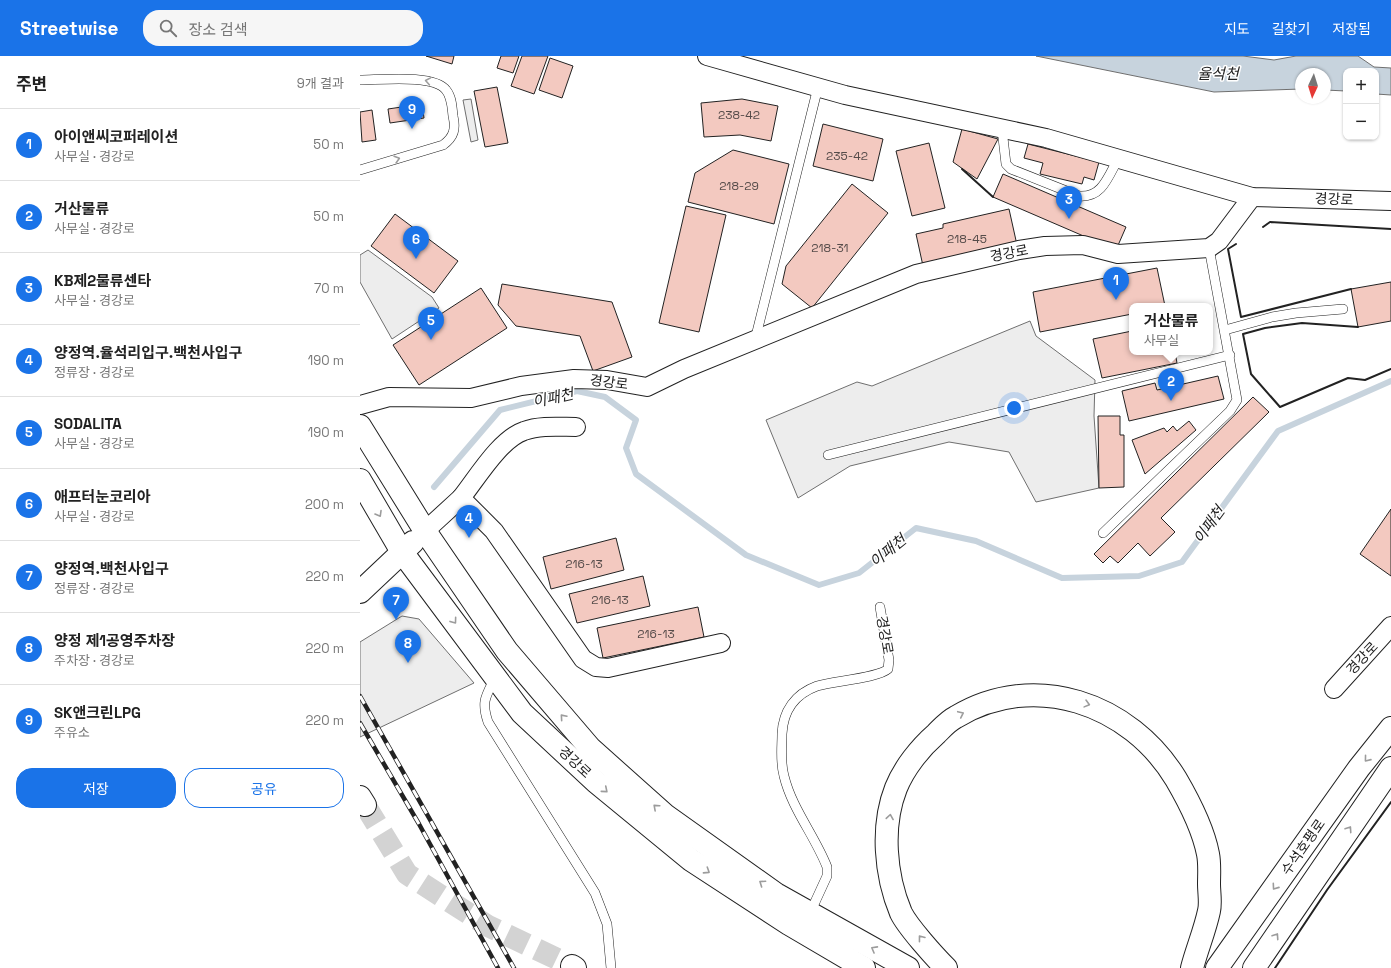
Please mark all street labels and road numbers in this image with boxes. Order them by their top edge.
street label: 경강로 [1314,189,1354,209]
street label: 경강로 [988,240,1030,266]
street label: 경강로 [589,371,629,393]
street label: 경강로 [873,614,897,656]
street label: 경강로 [1342,638,1382,678]
street label: 경강로 [555,742,595,782]
street label: 수석호평로 [1277,815,1329,879]

